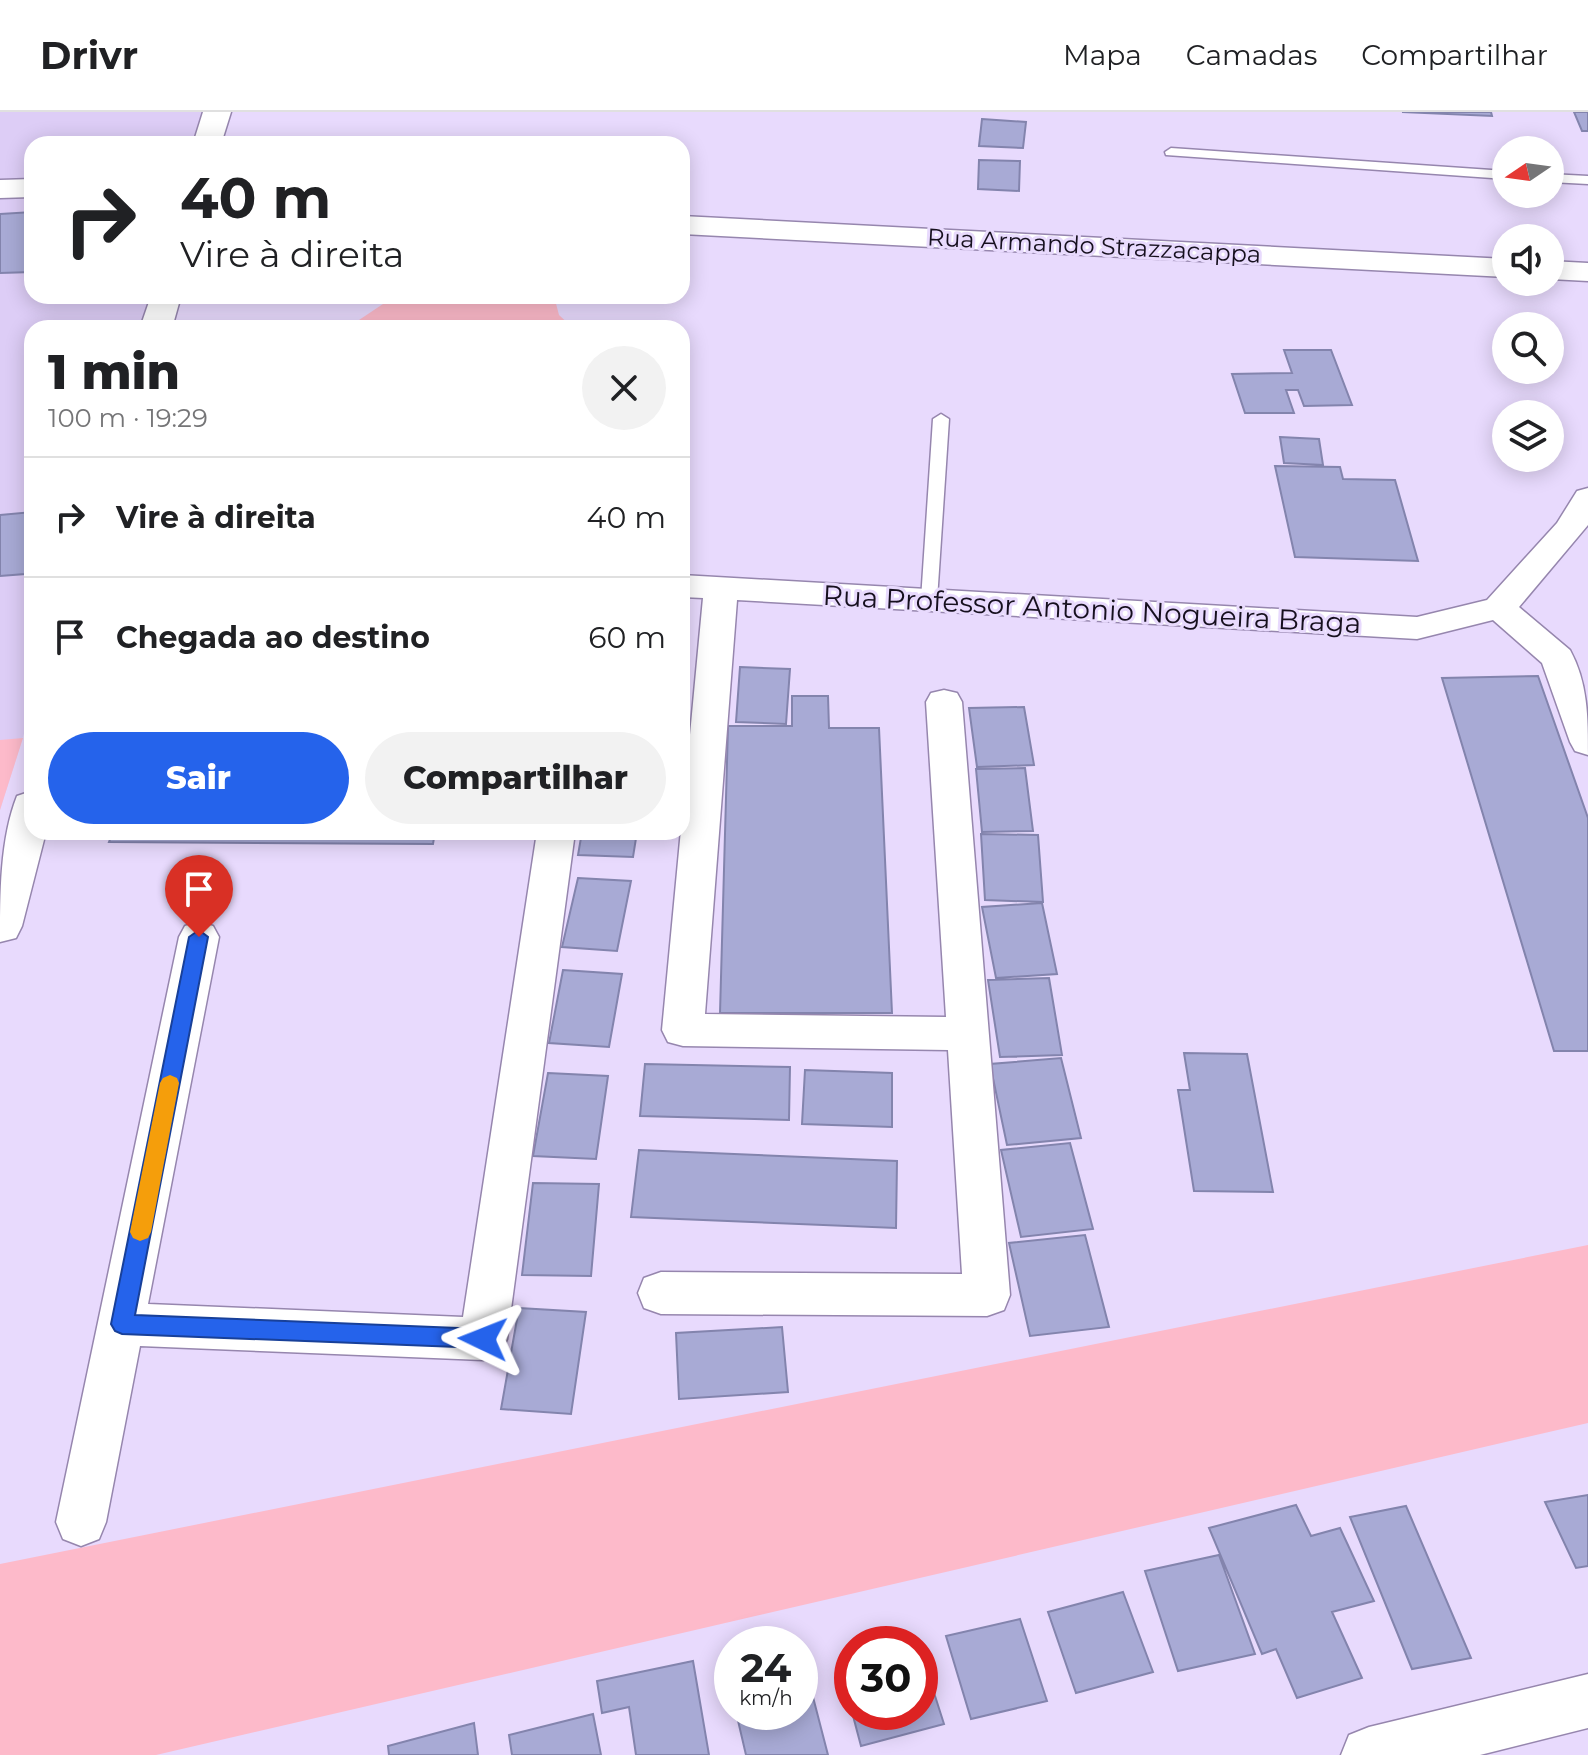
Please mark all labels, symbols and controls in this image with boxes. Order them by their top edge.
text: Drivr [40,32,138,79]
text: Mapa [1063,38,1142,72]
text: Camadas [1186,38,1317,72]
text: Compartilhar [1361,38,1548,72]
north arrow [1492,136,1564,208]
map controls [1492,136,1564,472]
text: 40 m [180,164,331,232]
icon: right [48,168,152,272]
street label: Rua Armando Strazzacappa [926,222,1262,269]
button: sound [1492,224,1564,296]
text: Vire à direita [180,232,404,276]
button: search [1492,312,1564,384]
text: 1 min [48,343,180,401]
button: close [582,346,666,430]
button: layers [1492,400,1564,472]
text: 100 m · 19:29 [48,402,208,434]
icon: right [48,495,92,539]
text: Vire à direita [116,499,316,536]
text: 40 m [587,499,666,536]
street label: Rua Professor Antonio Nogueira Braga [822,578,1362,640]
icon: arrive [48,615,92,659]
text: Chegada ao destino [116,619,430,656]
text: 60 m [588,619,666,656]
button: Sair [48,732,349,824]
button: Compartilhar [365,732,666,824]
pin [165,855,233,937]
icon: arrive [177,867,221,911]
position arrow [441,1297,525,1381]
speed limit sign: 30 [834,1626,938,1730]
text: 24 [741,1643,791,1692]
text: km/h [739,1686,793,1710]

